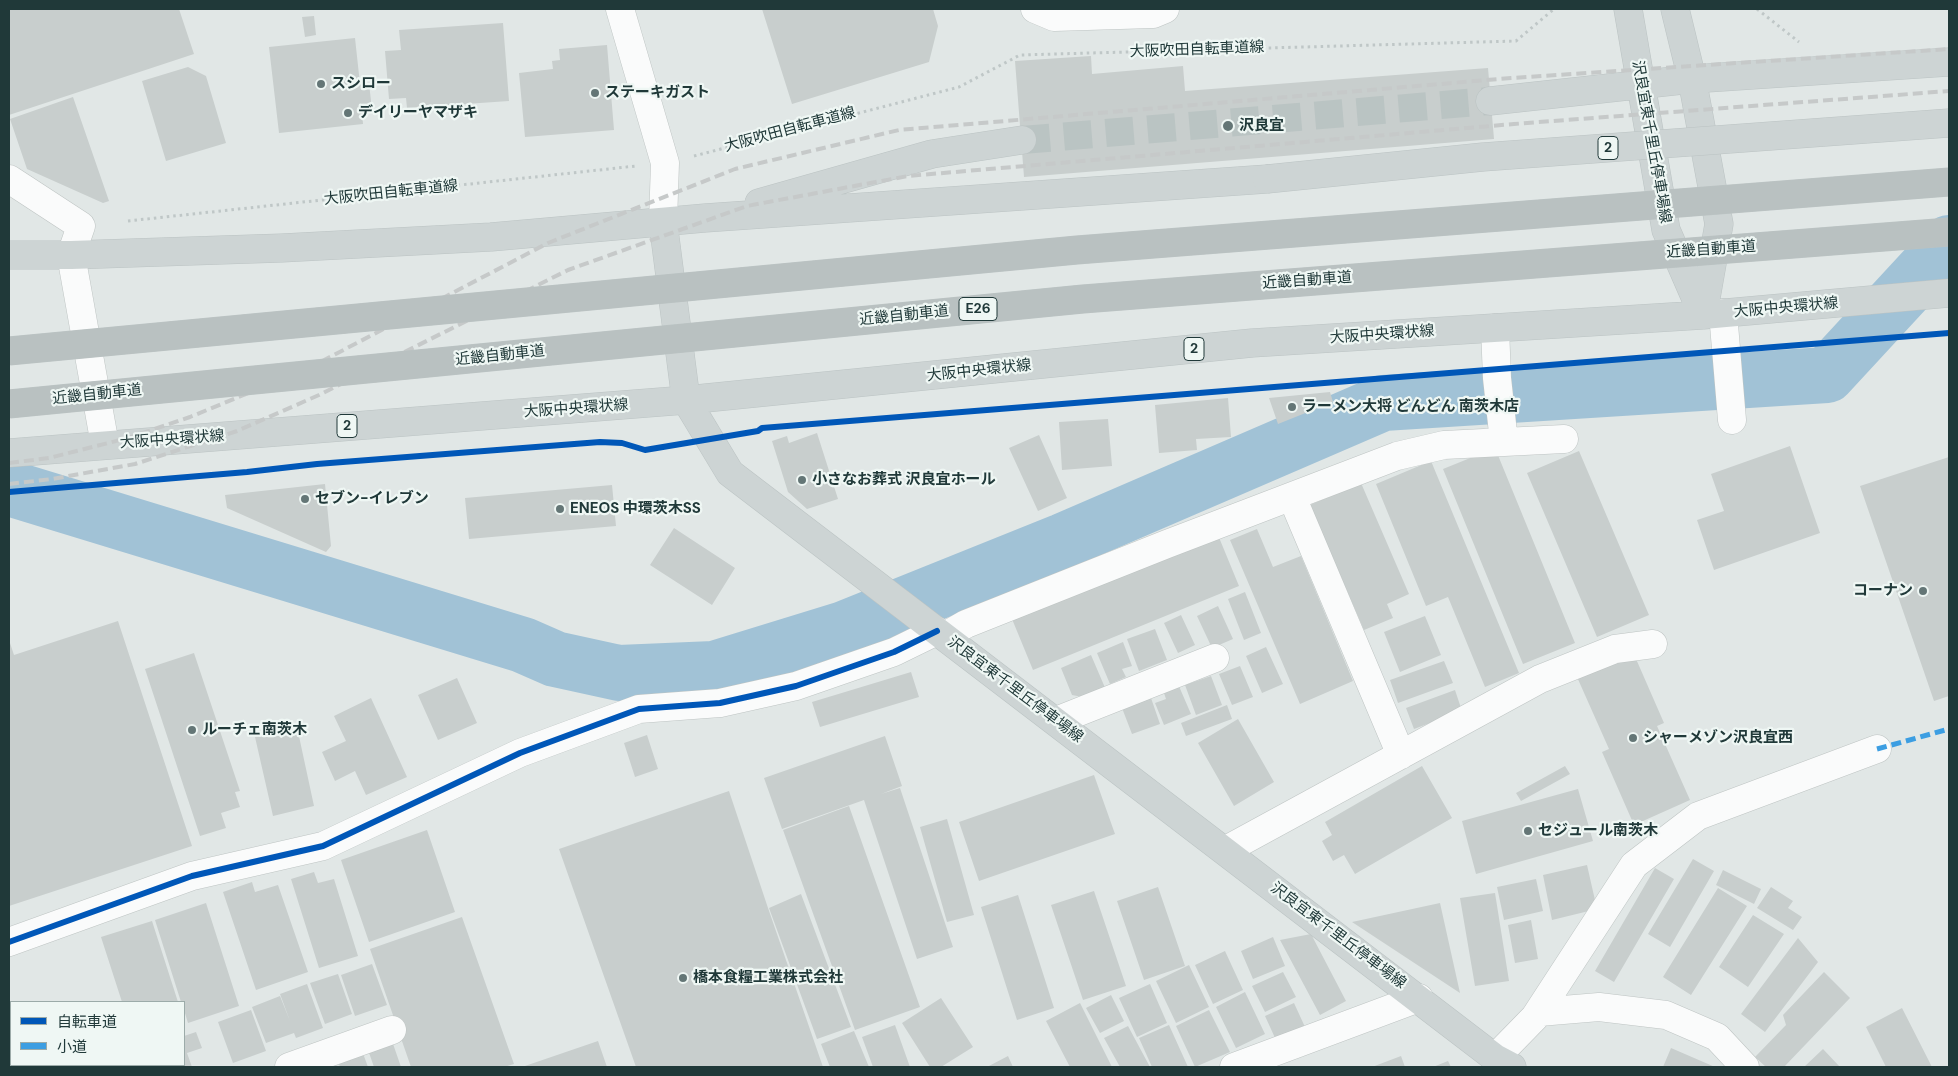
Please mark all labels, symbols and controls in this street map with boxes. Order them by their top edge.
street label: 大阪吹田自転車道線 [1129,39,1265,61]
street label: 沢良宜東千里丘停車場線 [1628,59,1674,225]
place label: スシロー [331,75,391,93]
marker: スシロー [315,78,327,90]
place label: ステーキガスト [605,84,710,102]
marker: ステーキガスト [589,87,601,99]
place label: デイリーヤマザキ [358,104,478,122]
street label: 大阪吹田自転車道線 [722,104,858,156]
marker: デイリーヤマザキ [342,107,354,119]
place label: 沢良宜 [1239,117,1284,135]
marker: 沢良宜 [1221,119,1235,133]
road number: 2 [1598,136,1618,160]
street label: 大阪吹田自転車道線 [323,177,459,209]
street label: 近畿自動車道 [1665,238,1757,262]
street label: 近畿自動車道 [1261,269,1353,293]
street label: 大阪中央環状線 [1733,294,1839,322]
road number: E26 [959,298,997,320]
street label: 近畿自動車道 [858,302,950,330]
street label: 大阪中央環状線 [1329,322,1435,348]
road number: 2 [1184,338,1204,360]
street label: 近畿自動車道 [454,342,546,370]
street label: 大阪中央環状線 [926,357,1032,385]
street label: 近畿自動車道 [51,381,143,409]
street label: 大阪中央環状線 [523,396,629,422]
place label: ラーメン大将 どんどん 南茨木店 [1302,398,1519,416]
marker: ラーメン大将 どんどん 南茨木店 [1286,401,1298,413]
road number: 2 [337,414,357,438]
street label: 大阪中央環状線 [119,427,225,453]
place label: 小さなお葬式 沢良宜ホール [812,471,996,489]
marker: 小さなお葬式 沢良宜ホール [796,474,808,486]
place label: セブン-イレブン [315,490,429,508]
marker: セブン-イレブン [299,493,311,505]
place label: ENEOS 中環茨木SS [570,500,701,518]
marker: ENEOS 中環茨木SS [554,503,566,515]
place label: コーナン [1853,582,1913,600]
marker: コーナン [1917,585,1929,597]
street label: 沢良宜東千里丘停車場線 [944,633,1086,747]
place label: ルーチェ南茨木 [202,721,307,739]
marker: ルーチェ南茨木 [186,724,198,736]
place label: シャーメゾン沢良宜西 [1643,729,1793,747]
marker: シャーメゾン沢良宜西 [1627,732,1639,744]
place label: セジュール南茨木 [1538,822,1658,840]
marker: セジュール南茨木 [1522,825,1534,837]
street label: 沢良宜東千里丘停車場線 [1267,879,1409,993]
place label: 橋本食糧工業株式会社 [693,969,843,987]
marker: 橋本食糧工業株式会社 [677,972,689,984]
legend [10,1001,185,1066]
text: 自転車道 [57,1012,117,1032]
text: 小道 [57,1037,87,1057]

